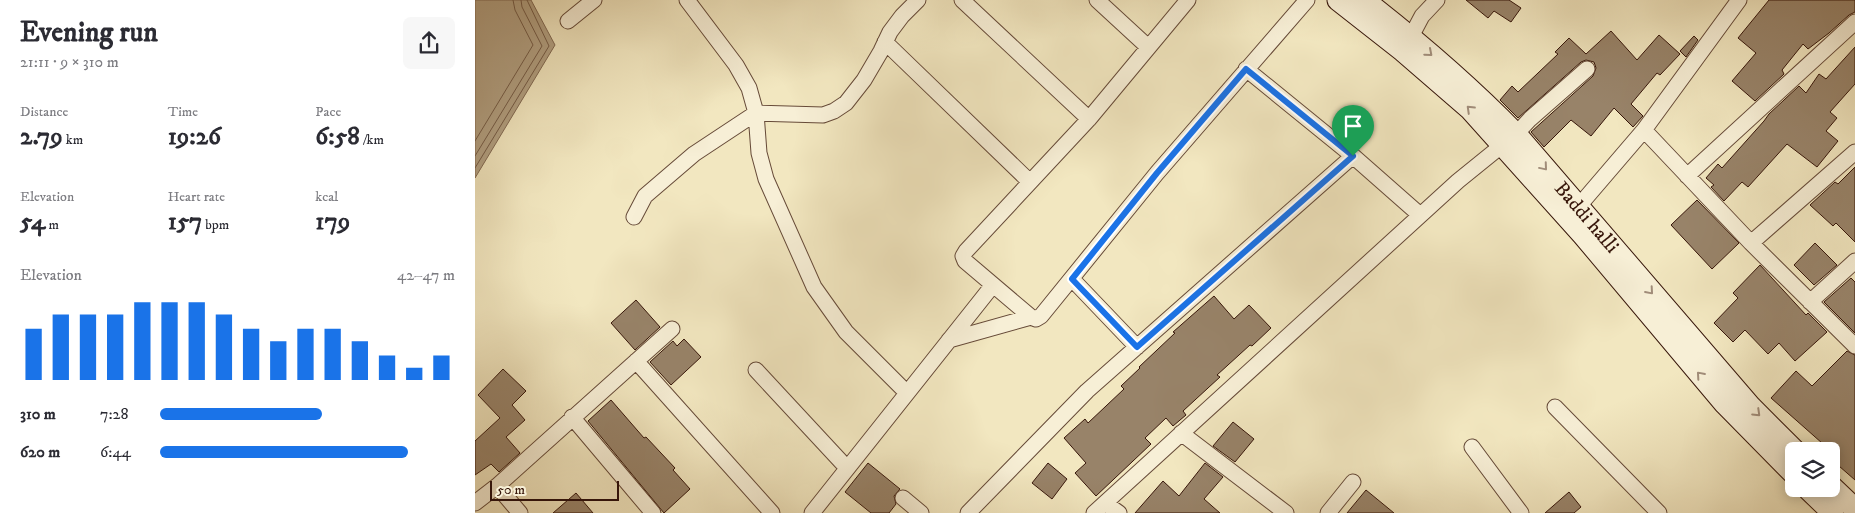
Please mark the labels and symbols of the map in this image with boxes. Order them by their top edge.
one-way arrow [1424,47,1433,56]
pin [1332,105,1374,156]
one-way arrow [1466,106,1475,115]
one-way arrow [1538,162,1547,171]
street label: Baddi halli [1548,177,1624,259]
one-way arrow [1644,285,1653,294]
one-way arrow [1697,372,1706,381]
one-way arrow [1751,407,1760,416]
scale bar [490,478,619,501]

